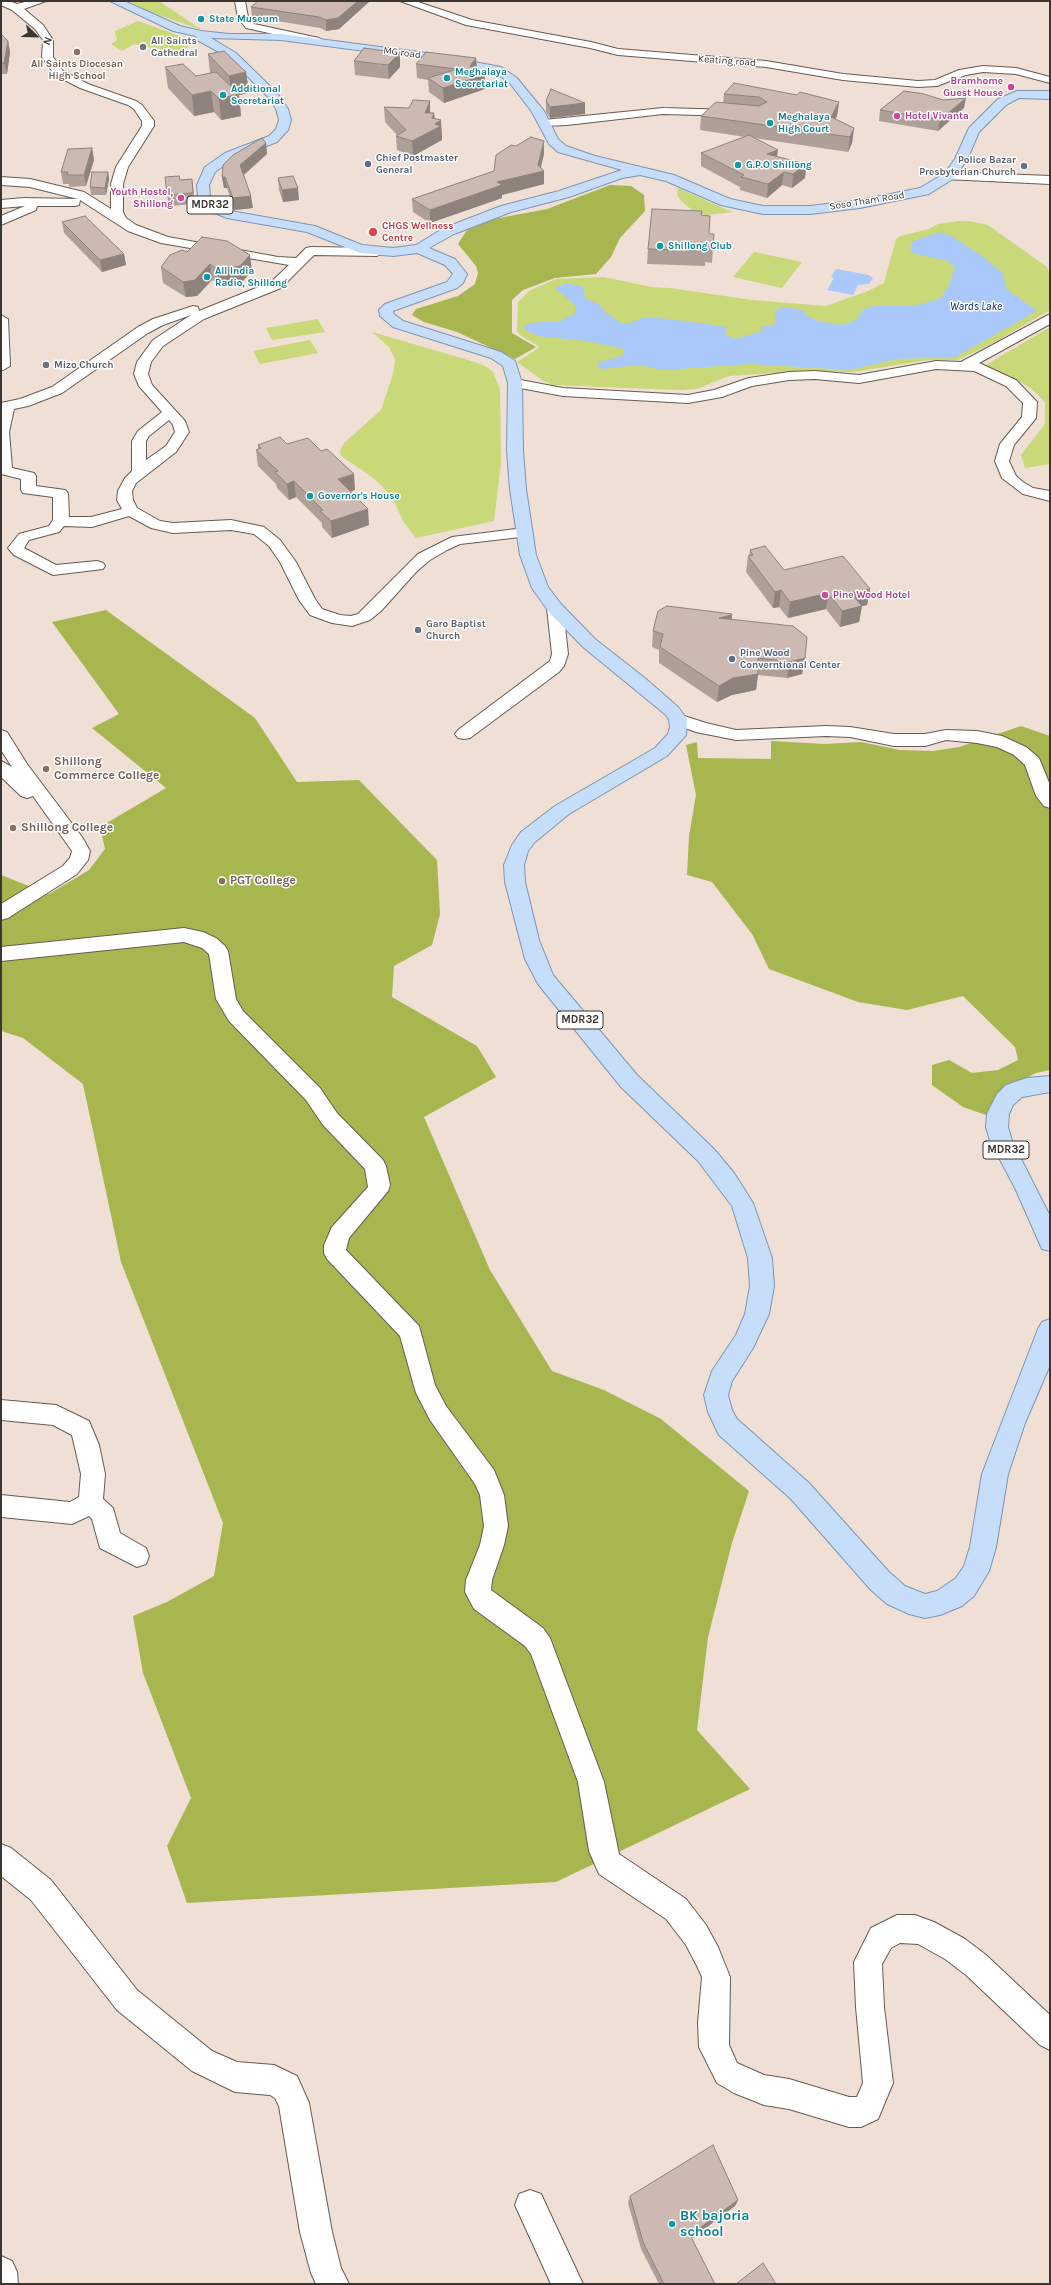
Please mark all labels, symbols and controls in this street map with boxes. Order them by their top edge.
place label: State Museum [209,13,278,25]
marker: State Museum [196,14,206,24]
north arrow [16,16,56,56]
text: N [40,35,55,47]
place label: All Saints Cathedral [151,35,198,58]
marker: All Saints Cathedral [138,42,148,52]
street label: MG road [382,44,422,62]
marker: All Saints Diocesan High School [72,47,82,57]
street label: Keating road [698,53,756,69]
place label: All Saints Diocesan High School [31,58,123,82]
place label: Meghalaya Secretariat [455,66,508,90]
marker: Meghalaya Secretariat [442,73,452,83]
place label: Bramhome Guest House [943,75,1003,98]
marker: Bramhome Guest House [1006,82,1016,92]
place label: Additional Secretariat [231,83,284,106]
marker: Additional Secretariat [218,90,228,100]
place label: Hotel Vivanta [905,110,969,122]
place label: Meghalaya High Court [778,111,830,134]
marker: Hotel Vivanta [892,111,902,121]
marker: Meghalaya High Court [765,118,775,128]
place label: Chief Postmaster General [376,152,458,176]
place label: Police Bazar Presbyterian Church [919,154,1016,178]
marker: Chief Postmaster General [363,159,373,169]
place label: G.P.O Shillong [746,159,812,171]
marker: G.P.O Shillong [733,160,743,170]
marker: Police Bazar Presbyterian Church [1019,161,1029,171]
place label: Youth Hostel, Shillong [111,186,173,210]
street label: Soso Tham Road [829,189,905,213]
marker: Youth Hostel, Shillong [176,193,186,203]
road number: MDR32 [187,196,233,214]
place label: CHGS Wellness Centre [382,220,454,244]
marker: CHGS Wellness Centre [367,226,379,238]
place label: Shillong Club [668,240,732,252]
marker: Shillong Club [655,241,665,251]
place label: All India Radio, Shillong [215,265,287,288]
marker: All India Radio, Shillong [202,272,212,282]
water label: Wards Lake [950,300,1002,314]
place label: Mizo Church [54,359,113,371]
marker: Mizo Church [41,360,51,370]
place label: Governor's House [318,490,400,502]
marker: Governor's House [305,491,315,501]
place label: Pine Wood Hotel [833,589,910,601]
marker: Pine Wood Hotel [820,590,830,600]
place label: Garo Baptist Church [426,618,486,642]
marker: Garo Baptist Church [413,625,423,635]
place label: Pine Wood Converntional Center [740,647,840,670]
marker: Pine Wood Converntional Center [727,654,737,664]
place label: Shillong Commerce College [54,755,159,783]
marker: Shillong Commerce College [41,764,51,774]
place label: Shillong College [21,821,113,835]
marker: Shillong College [8,823,18,833]
place label: PGT College [230,874,296,888]
marker: PGT College [217,876,227,886]
road number: MDR32 [557,1011,603,1029]
road number: MDR32 [983,1141,1029,1159]
place label: BK bajoria school [680,2208,749,2240]
marker: BK bajoria school [667,2219,677,2229]

